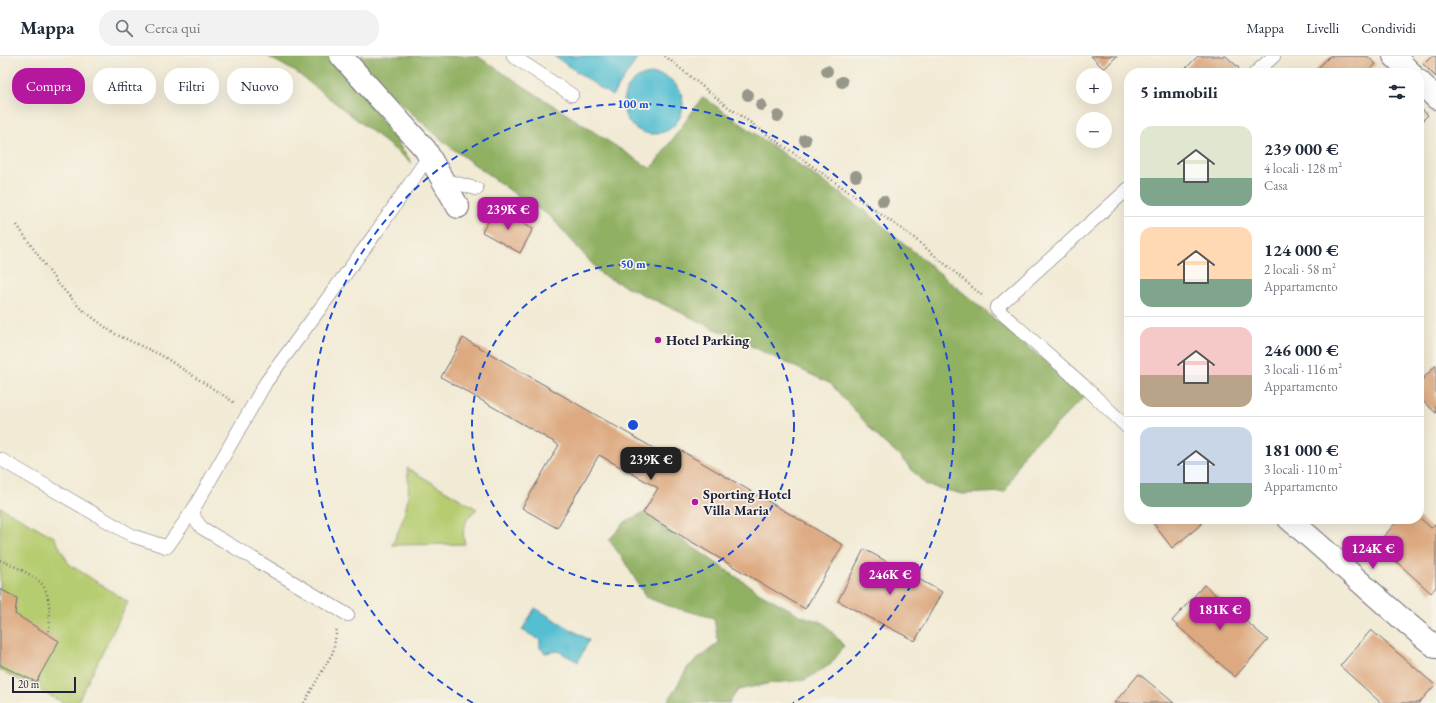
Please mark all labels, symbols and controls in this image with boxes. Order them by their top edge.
search box [99,10,379,46]
text: Mappa [20,15,75,40]
icon: search [113,17,135,39]
text: Cerca qui [145,18,200,37]
text: Mappa [1246,19,1284,37]
text: Livelli [1306,19,1339,37]
text: Condividi [1361,19,1416,37]
chip: Compra [12,68,85,104]
chip: Affitta [93,68,156,104]
chip: Filtri [164,68,219,104]
chip: Nuovo [227,68,293,104]
map controls [1076,68,1112,148]
button: + [1076,68,1112,104]
text: 5 immobili [1140,81,1218,103]
icon: filters [1386,81,1408,103]
text: 100 m [617,96,649,112]
button: − [1076,112,1112,148]
text: 239 000 € [1264,138,1339,160]
icon: home [1172,142,1220,190]
text: 4 locali · 128 m² [1264,160,1342,177]
text: Casa [1264,177,1288,194]
pin: 239K € [475,197,541,231]
text: 239K € [486,201,530,218]
text: 124 000 € [1264,239,1339,261]
icon: home [1172,243,1220,291]
text: 50 m [620,256,646,272]
text: 2 locali · 58 m² [1264,261,1336,278]
text: Appartamento [1264,278,1338,295]
place label: Hotel Parking [666,331,750,349]
marker: Hotel Parking [653,335,663,345]
text: 246 000 € [1264,339,1339,361]
icon: home [1172,343,1220,391]
text: 3 locali · 116 m² [1264,361,1342,378]
text: Appartamento [1264,378,1338,395]
centre of rings [626,418,640,432]
text: 181 000 € [1264,439,1339,461]
icon: home [1172,443,1220,491]
pin: 239K € [618,447,684,481]
text: 239K € [629,451,673,468]
text: 3 locali · 110 m² [1264,461,1342,478]
text: Appartamento [1264,478,1338,495]
place label: Sporting Hotel Villa Maria [703,485,791,519]
marker: Sporting Hotel Villa Maria [690,497,700,507]
pin: 124K € [1340,536,1406,570]
text: 124K € [1351,540,1395,557]
pin: 246K € [857,562,923,596]
text: 246K € [868,566,912,583]
pin: 181K € [1187,597,1253,631]
text: 181K € [1198,601,1242,618]
scale bar [12,675,76,694]
text: 20 m [18,677,39,691]

